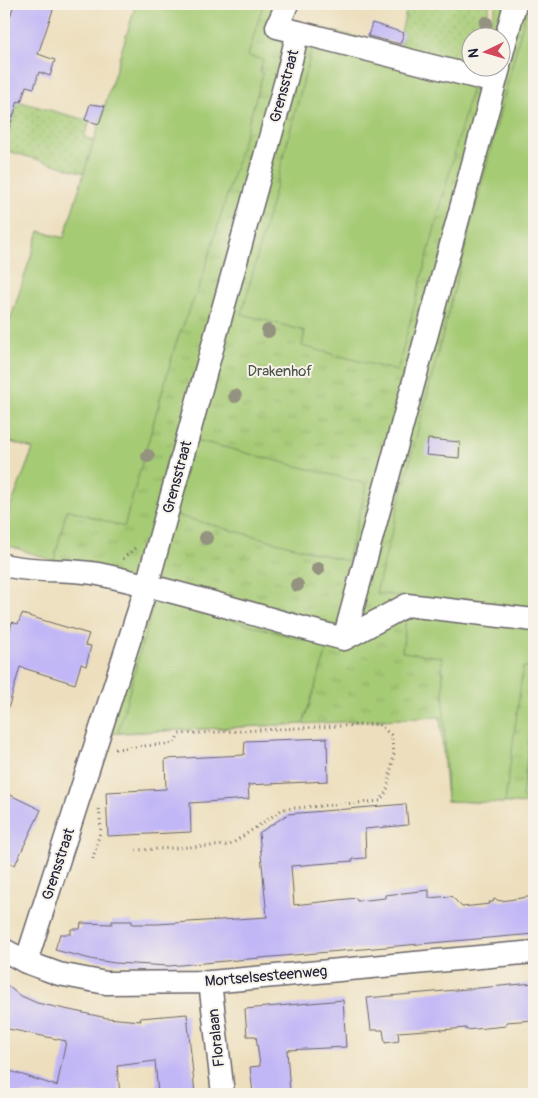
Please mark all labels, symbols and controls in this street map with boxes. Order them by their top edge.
north arrow [460,28,510,78]
street label: Grensstraat [266,47,304,125]
text: N [465,48,482,59]
park label: Drakenhof [248,362,312,381]
street label: Grensstraat [159,438,197,516]
street label: Grensstraat [38,825,79,903]
street label: Mortselsesteenweg [204,962,328,991]
street label: Floralaan [204,1008,229,1068]

